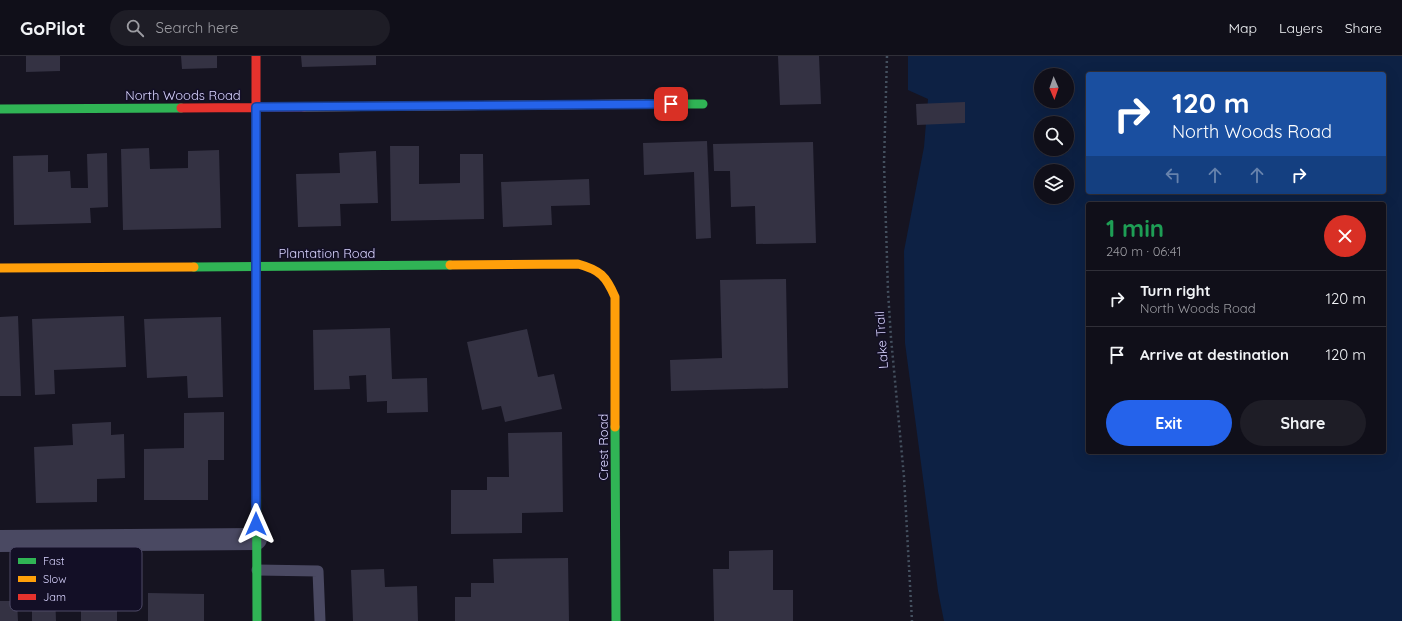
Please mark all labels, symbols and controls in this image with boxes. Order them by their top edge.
search box [110,10,390,46]
text: GoPilot [20,16,86,40]
icon: search [124,17,146,39]
text: Search here [156,18,238,37]
text: Map [1228,19,1257,37]
text: Layers [1279,19,1323,37]
text: Share [1345,19,1382,37]
north arrow [1034,68,1074,108]
map controls [1034,68,1074,204]
text: 120 m [1172,85,1250,120]
street label: North Woods Road [125,87,241,103]
pin [654,87,688,121]
icon: right [1106,88,1158,140]
icon: arrive [660,93,682,115]
button: search [1034,116,1074,156]
text: North Woods Road [1172,120,1332,143]
button: layers [1034,164,1074,204]
icon: left [1162,164,1184,186]
icon: ahead [1204,164,1226,186]
icon: ahead [1246,164,1268,186]
icon: right [1288,164,1310,186]
text: 1 min [1106,213,1164,243]
button: close [1324,215,1366,257]
text: 240 m · 06:41 [1106,243,1181,259]
street label: Plantation Road [279,245,375,261]
text: Turn right [1140,281,1211,300]
icon: right [1106,288,1128,310]
text: 120 m [1325,289,1366,308]
text: North Woods Road [1140,300,1256,316]
street label: Lake Trail [871,311,891,369]
icon: arrive [1106,344,1128,366]
text: Arrive at destination [1140,345,1289,364]
text: 120 m [1325,345,1366,364]
button: Exit [1106,400,1232,446]
button: Share [1240,400,1366,446]
street label: Crest Road [595,414,611,480]
position arrow [235,503,277,545]
legend [10,547,142,611]
text: Fast [43,554,65,568]
text: Slow [43,572,67,586]
text: Jam [43,590,66,604]

